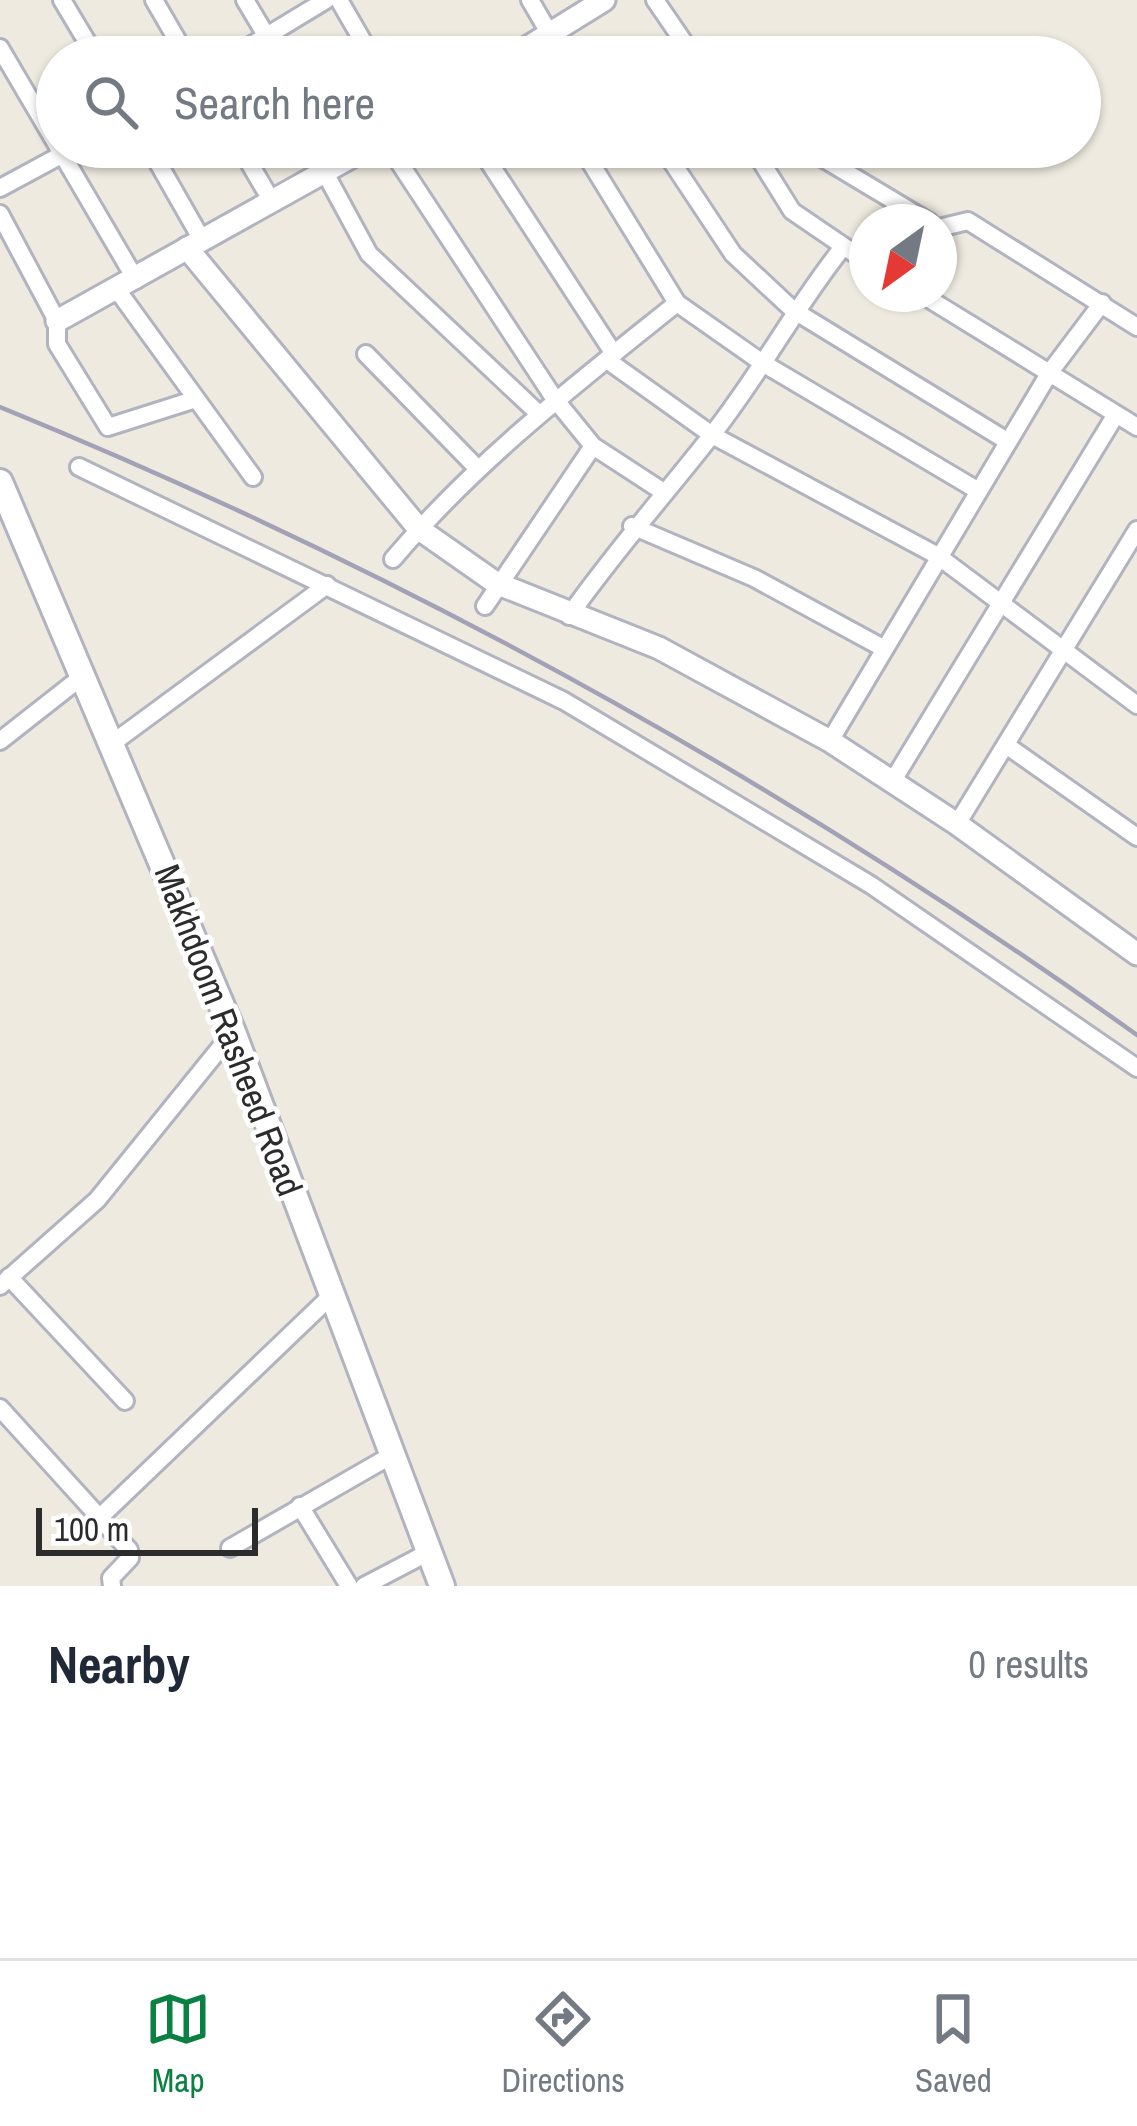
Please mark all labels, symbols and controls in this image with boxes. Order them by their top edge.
search box [36,36,1101,168]
icon: search [78,69,144,135]
text: Search here [174,72,375,133]
north arrow [849,204,957,312]
street label: Makhdoom Rasheed Road [144,857,314,1203]
scale bar [36,1502,258,1555]
text: 100 m [54,1507,129,1551]
text: Nearby [48,1630,190,1699]
text: 0 results [968,1638,1089,1690]
tab: Map [145,1986,211,2102]
tab: Directions [501,1986,625,2102]
tab: Saved [915,1986,992,2102]

